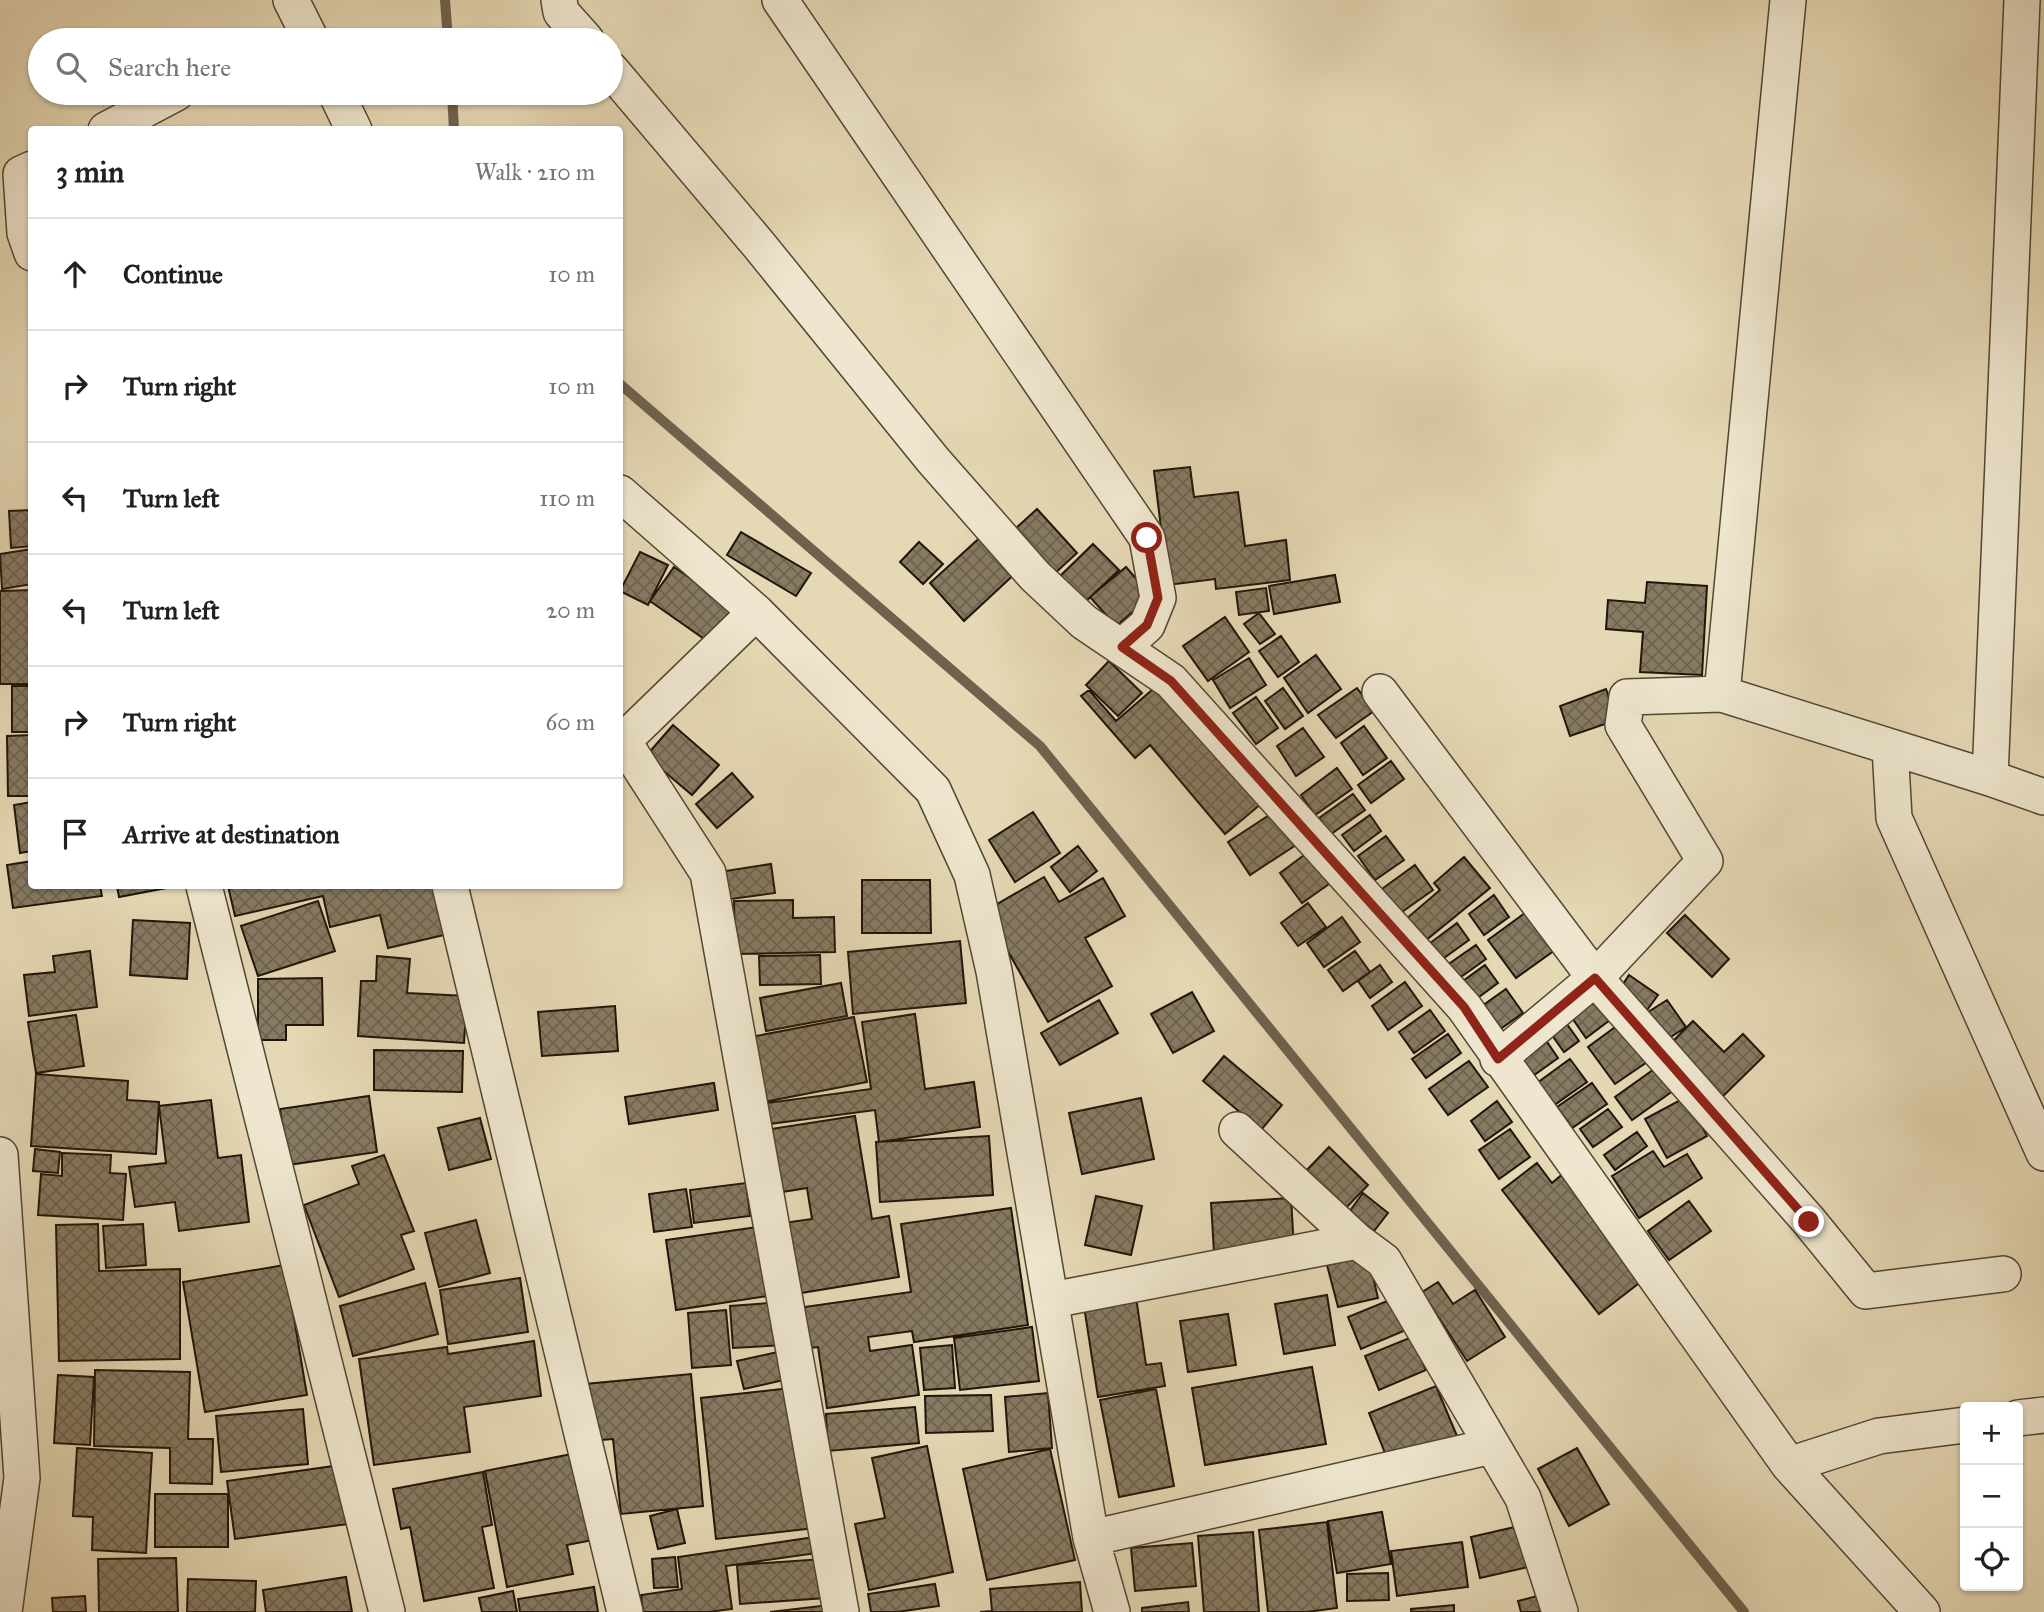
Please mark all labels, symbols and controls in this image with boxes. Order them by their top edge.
search box [28,28,623,105]
icon: search [52,48,90,86]
text: Search here [108,51,231,83]
text: 3 min [56,154,124,190]
text: Walk · 210 m [475,158,595,186]
icon: ahead [56,255,94,293]
text: Continue [123,258,223,290]
text: 10 m [548,260,595,288]
icon: right [56,367,94,405]
text: Turn right [123,370,236,402]
text: 10 m [548,372,595,400]
icon: left [56,479,94,517]
text: Turn left [123,482,219,514]
text: 110 m [539,484,595,512]
route start [1131,522,1162,553]
icon: left [56,591,94,629]
text: Turn left [123,594,219,626]
text: 20 m [546,596,595,624]
icon: right [56,703,94,741]
text: Turn right [123,706,236,738]
text: 60 m [546,708,595,736]
icon: arrive [56,815,94,853]
text: Arrive at destination [123,818,340,850]
route end [1793,1206,1824,1237]
map controls [1960,1402,2023,1591]
button: + [1960,1402,2023,1465]
button: − [1960,1465,2023,1528]
button: locate [1960,1528,2023,1591]

